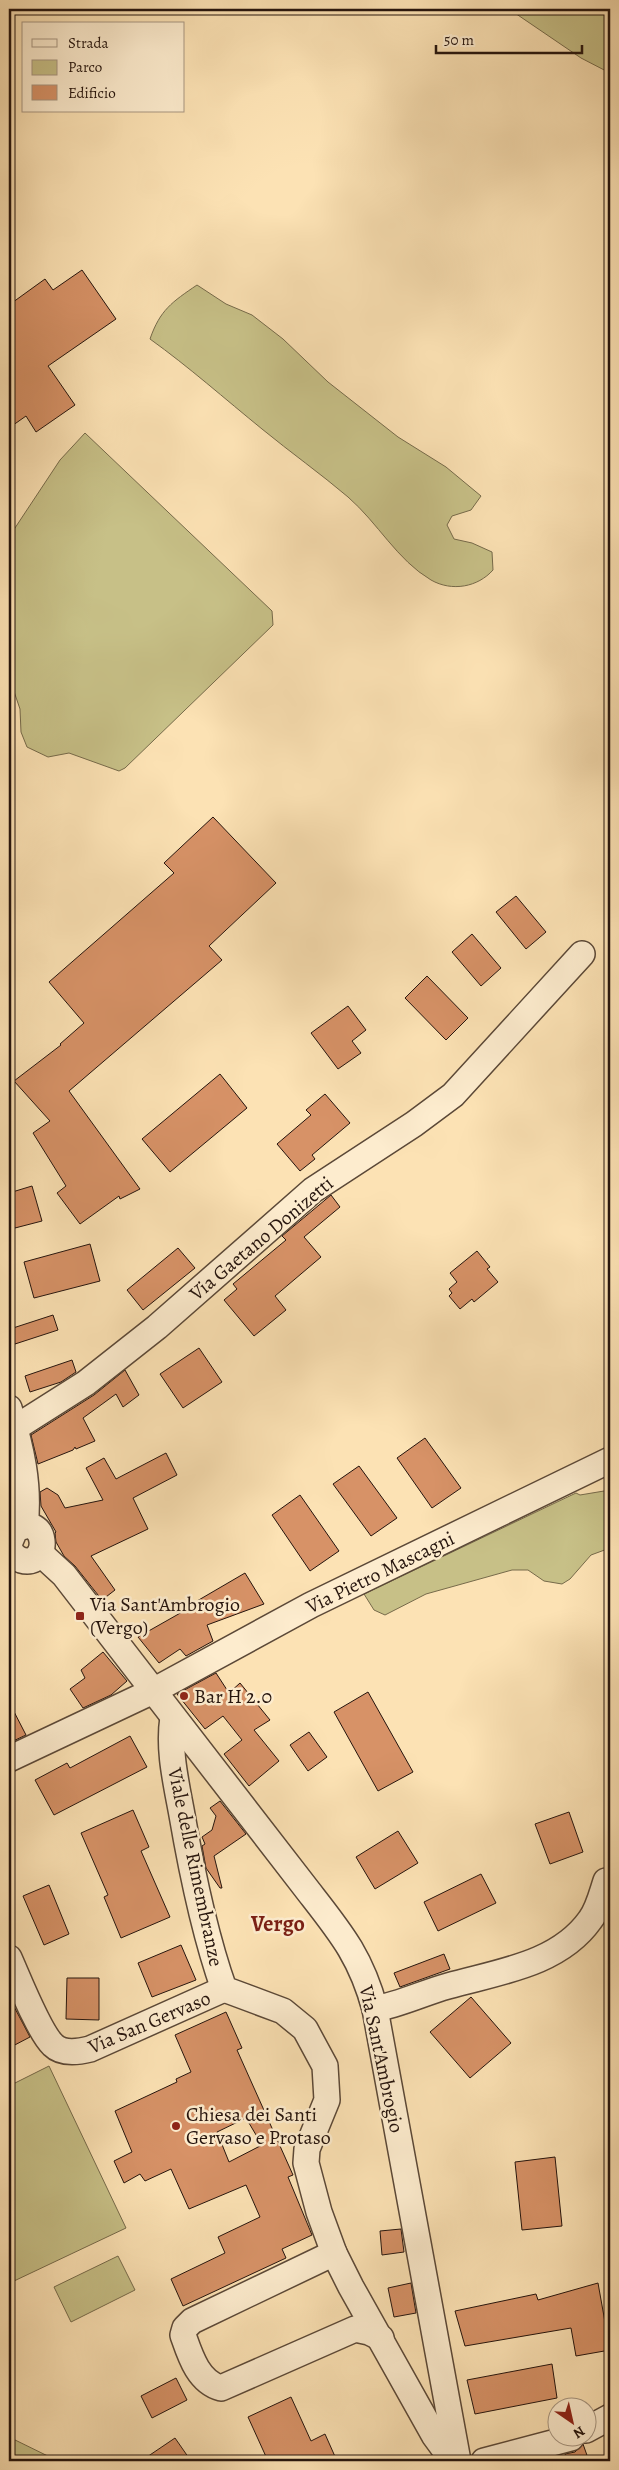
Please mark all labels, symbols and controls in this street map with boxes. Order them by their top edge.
legend [22,22,185,112]
scale bar [436,22,583,54]
text: 50 m [444,30,474,50]
text: Strada [68,33,109,53]
text: Parco [68,57,102,77]
text: Edificio [68,83,116,103]
street label: Via Gaetano Donizetti [183,1170,339,1307]
street label: Via Pietro Mascagni [301,1525,459,1621]
place label: Via Sant'Ambrogio (Vergo) [89,1591,240,1641]
marker: Via Sant'Ambrogio (Vergo) [74,1610,86,1622]
place label: Bar H 2.0 [194,1683,272,1710]
marker: Bar H 2.0 [178,1690,190,1702]
street label: Viale delle Rimembranze [161,1764,230,1969]
district label: Vergo [250,1909,305,1939]
street label: Via Sant'Ambrogio [352,1982,410,2135]
street label: Via San Gervaso [83,1985,215,2061]
place label: Chiesa dei Santi Gervaso e Protaso [186,2101,331,2151]
marker: Chiesa dei Santi Gervaso e Protaso [170,2120,182,2132]
north arrow [546,2398,596,2448]
text: N [569,2422,589,2443]

